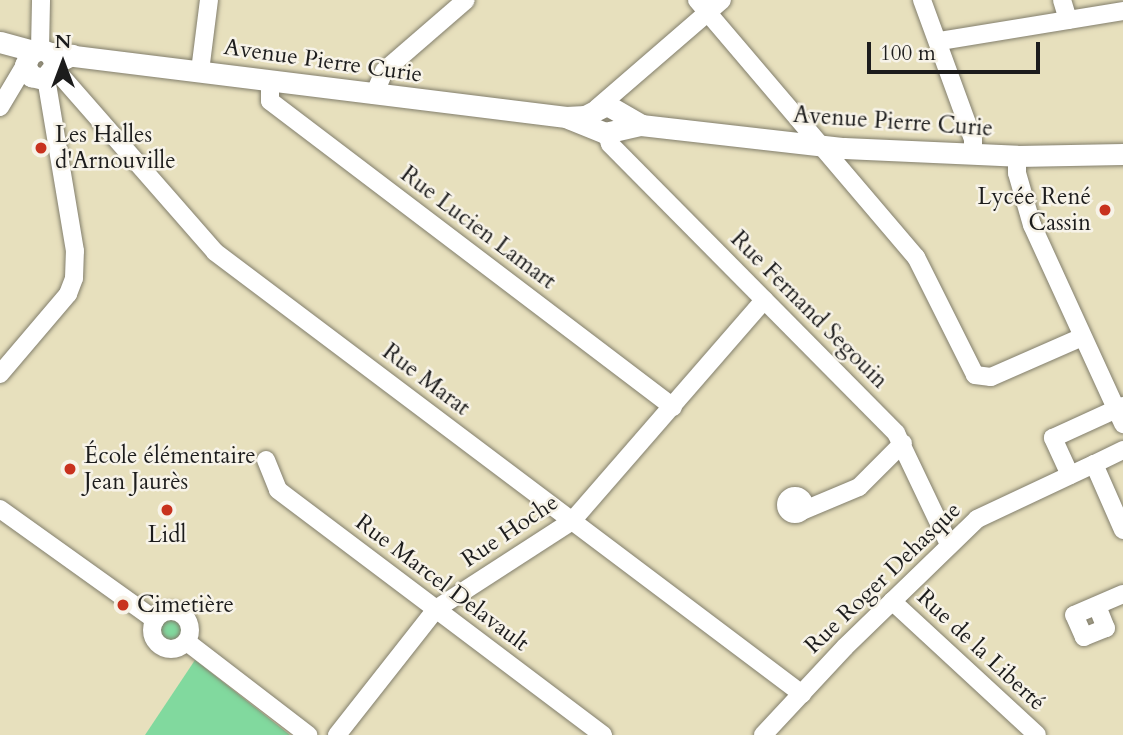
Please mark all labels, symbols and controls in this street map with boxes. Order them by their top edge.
north arrow [28,28,98,98]
scale bar [871,28,1044,72]
text: N [55,29,71,55]
street label: Avenue Pierre Curie [222,33,424,89]
text: 100 m [880,39,936,68]
street label: Avenue Pierre Curie [792,101,994,143]
place label: Les Halles d'Arnouville [55,121,176,175]
marker: Les Halles d'Arnouville [33,140,49,156]
street label: Rue Lucien Lamart [395,161,561,295]
place label: Lycée René Cassin [977,183,1091,237]
marker: Lycée René Cassin [1097,202,1113,218]
street label: Rue Fernand Segouin [725,226,893,394]
street label: Rue Marat [377,338,475,422]
place label: École élémentaire Jean Jaurès [84,442,256,496]
marker: École élémentaire Jean Jaurès [62,461,78,477]
street label: Rue Hoche [457,489,563,573]
street label: Rue Roger Dehasque [799,496,967,660]
marker: Lidl [159,502,175,518]
street label: Rue Marcel Delavault [350,509,534,657]
place label: Lidl [148,521,186,549]
street label: Rue de la Liberté [911,584,1051,716]
place label: Cimetière [137,591,234,619]
marker: Cimetière [115,597,131,613]

